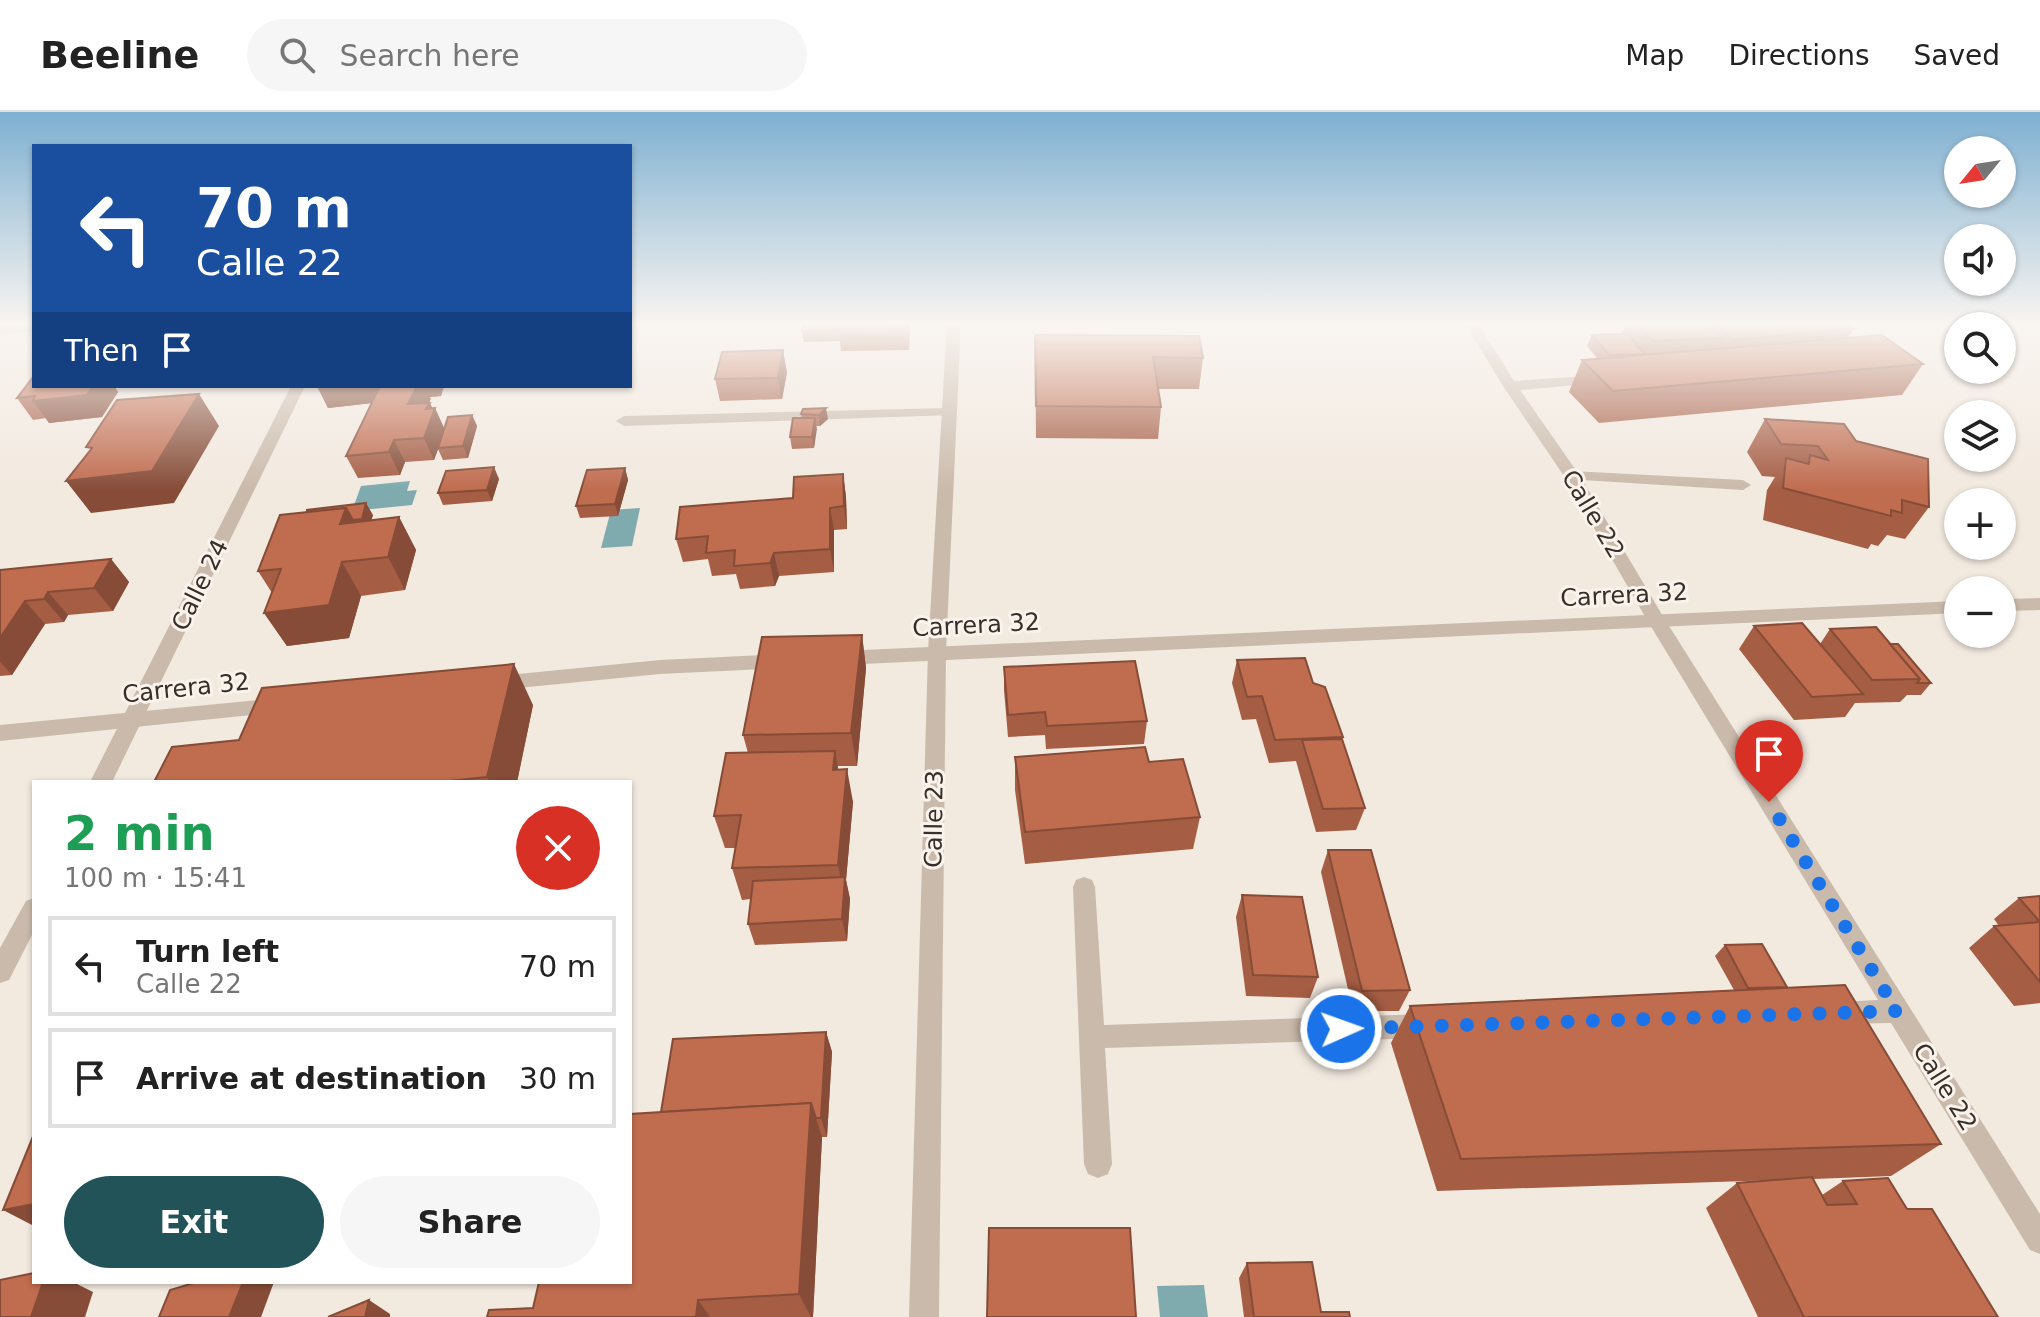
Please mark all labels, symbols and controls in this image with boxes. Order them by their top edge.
search box [247,19,807,91]
text: Beeline [40,33,199,77]
icon: search [275,33,319,77]
text: Search here [339,38,520,73]
text: Map [1625,39,1684,72]
text: Directions [1728,39,1869,72]
text: Saved [1913,39,2000,72]
north arrow [1944,136,2016,208]
map controls [1944,136,2016,648]
text: 70 m [196,175,352,240]
icon: left [64,176,168,280]
button: sound [1944,224,2016,296]
text: Calle 22 [196,242,343,283]
button: search [1944,312,2016,384]
icon: arrive [155,328,199,372]
text: Then [64,333,139,368]
button: layers [1944,400,2016,472]
street label: Calle 22 [1556,465,1630,563]
button: + [1944,488,2016,560]
street label: Calle 24 [166,535,234,635]
button: − [1944,576,2016,648]
street label: Carrera 32 [1559,578,1689,612]
street label: Carrera 32 [911,608,1041,642]
street label: Carrera 32 [121,667,251,709]
pin [1735,720,1803,802]
icon: arrive [1747,732,1791,776]
street label: Calle 23 [919,770,949,868]
text: 2 min [64,805,215,861]
button: close [516,806,600,890]
text: 100 m · 15:41 [64,863,247,893]
text: Turn left [136,934,279,969]
icon: left [68,944,112,988]
text: 70 m [519,949,596,984]
text: Calle 22 [136,969,242,999]
position arrow [1299,987,1383,1071]
street label: Calle 22 [1907,1038,1983,1136]
icon: arrive [68,1056,112,1100]
text: Arrive at destination [136,1061,487,1096]
text: 30 m [519,1061,596,1096]
button: Exit [64,1176,324,1268]
button: Share [340,1176,600,1268]

